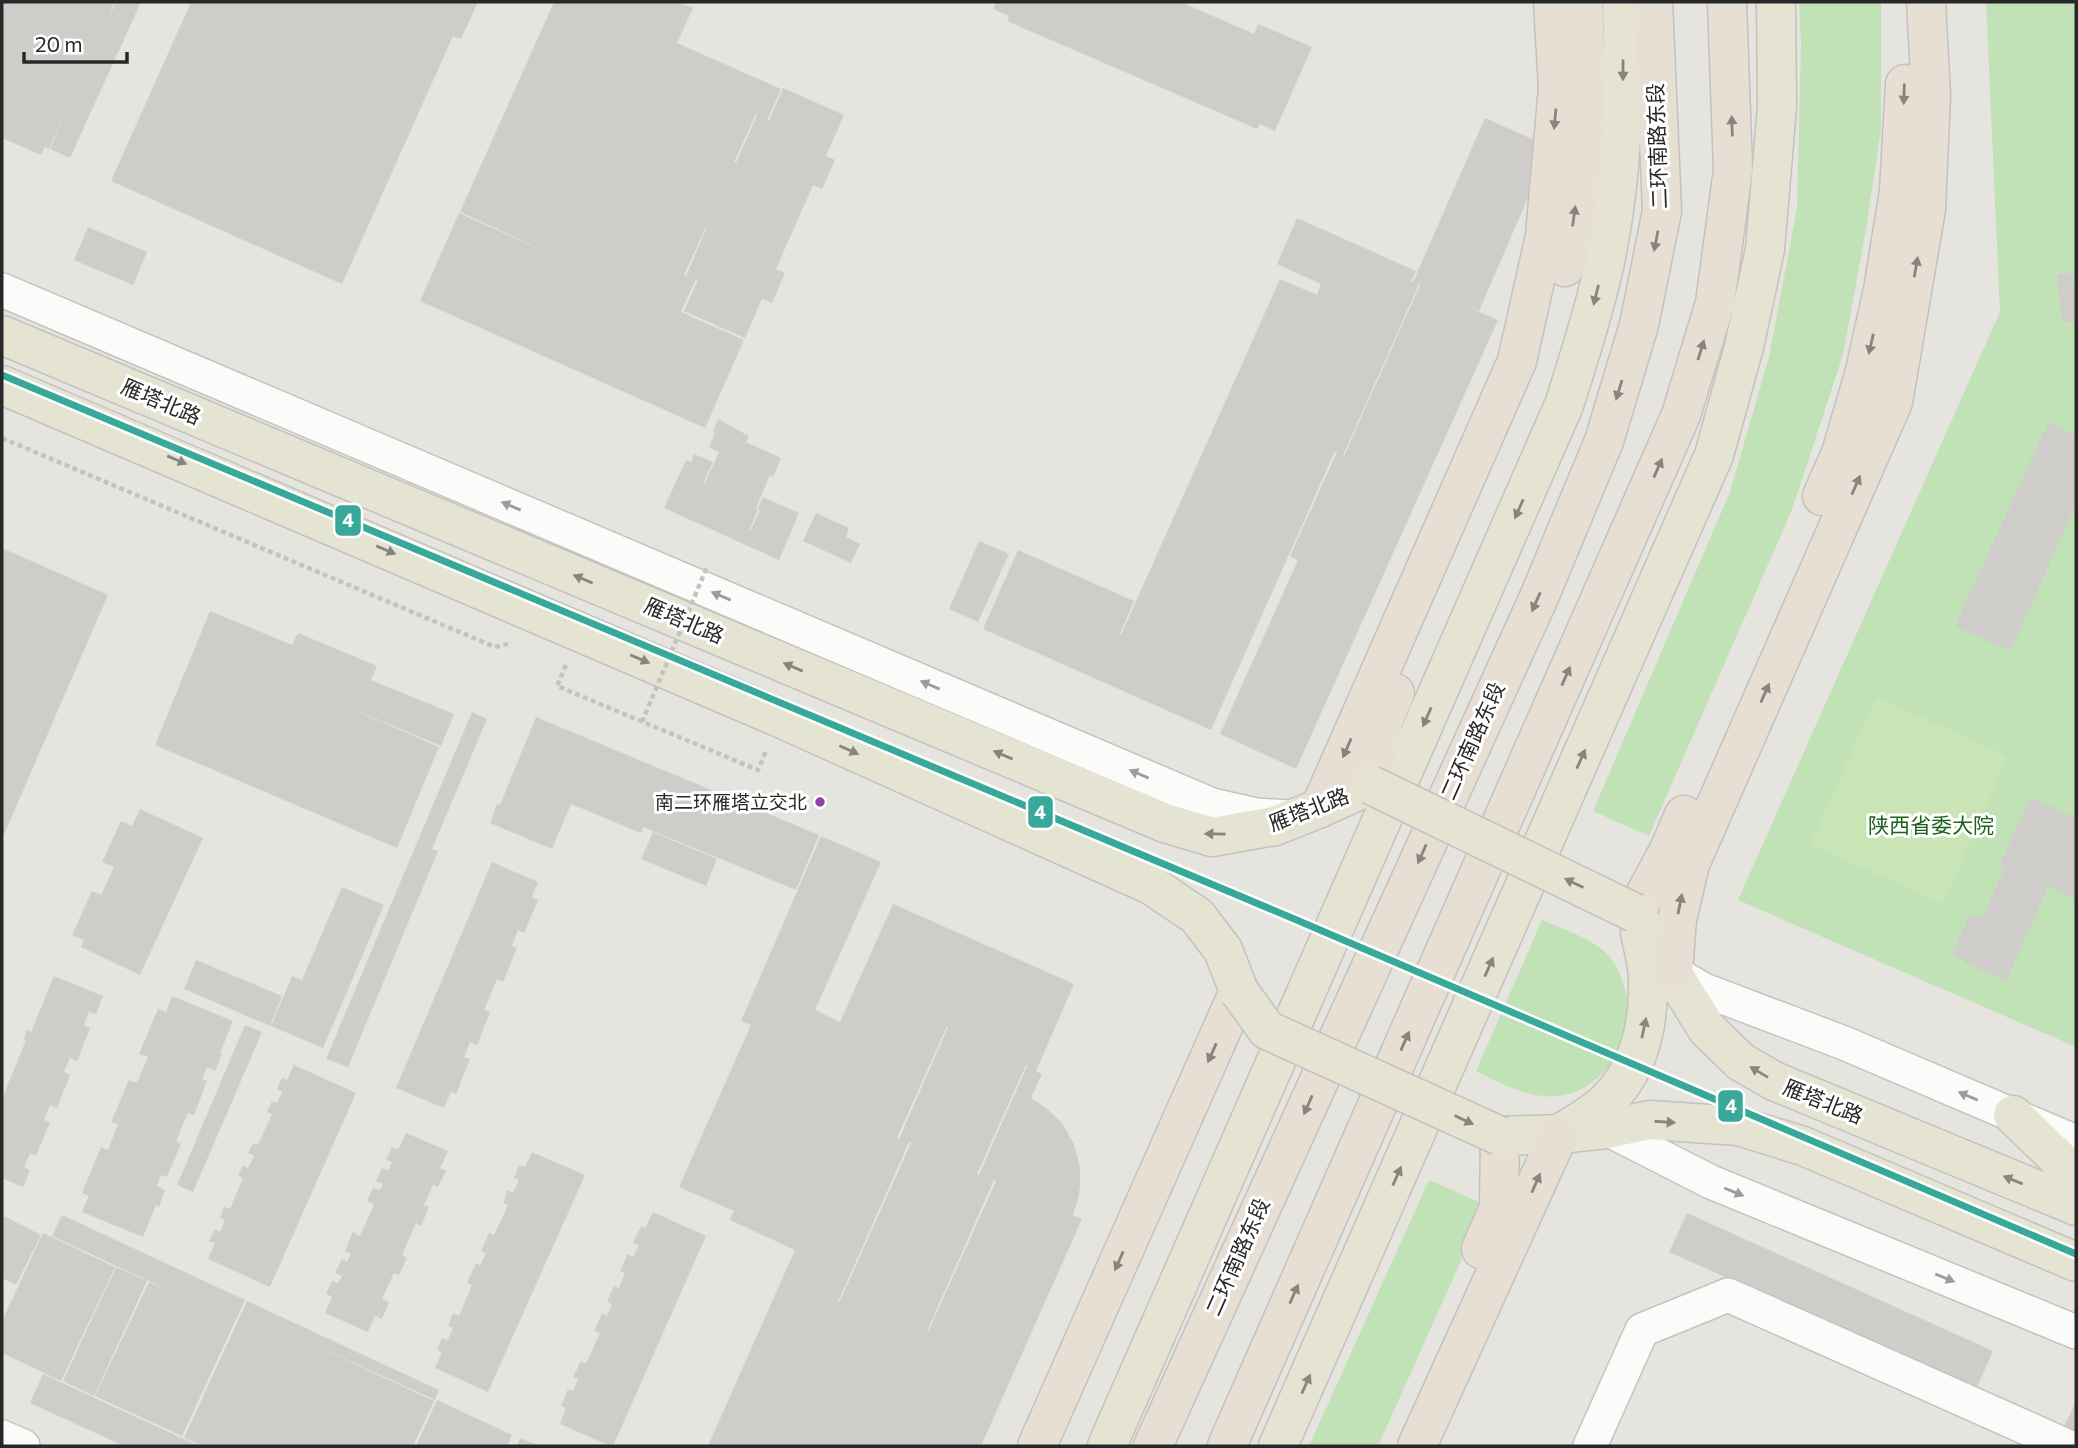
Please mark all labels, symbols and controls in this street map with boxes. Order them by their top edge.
scale bar [24,21,128,65]
text: 20 m [35,31,83,56]
one-way arrow [1617,59,1629,81]
street label: 二环南路东段 [1642,83,1671,209]
one-way arrow [1899,84,1910,106]
one-way arrow [1549,108,1560,130]
one-way arrow [1726,115,1737,137]
one-way arrow [1569,204,1580,226]
one-way arrow [1650,230,1661,252]
one-way arrow [1911,256,1922,278]
one-way arrow [1590,284,1601,306]
one-way arrow [1865,333,1876,355]
one-way arrow [1696,340,1707,361]
street label: 雁塔北路 [118,373,205,429]
one-way arrow [1614,380,1624,401]
one-way arrow [167,454,187,466]
one-way arrow [1652,458,1664,478]
one-way arrow [1850,475,1862,495]
one-way arrow [1513,498,1524,519]
one-way arrow [501,501,522,512]
line badge: 4 [334,504,362,537]
text: 4 [342,508,354,531]
one-way arrow [376,544,396,556]
one-way arrow [573,573,594,584]
one-way arrow [710,590,731,601]
street label: 雁塔北路 [641,592,728,648]
one-way arrow [1530,592,1542,612]
one-way arrow [630,654,651,665]
one-way arrow [783,661,803,673]
one-way arrow [1560,666,1572,686]
street label: 二环南路东段 [1435,678,1509,803]
one-way arrow [920,679,940,691]
one-way arrow [1760,683,1771,704]
one-way arrow [1422,707,1433,728]
one-way arrow [1341,738,1353,758]
one-way arrow [839,744,859,756]
one-way arrow [993,749,1013,761]
one-way arrow [1575,749,1587,769]
one-way arrow [1129,768,1150,779]
street label: 雁塔北路 [1265,782,1352,835]
place label: 南二环雁塔立交北 [655,790,807,813]
marker: 南二环雁塔立交北 [813,795,827,809]
line badge: 4 [1027,795,1054,829]
text: 4 [1034,800,1046,823]
park label: 陕西省委大院 [1868,812,1994,837]
one-way arrow [1204,828,1226,840]
one-way arrow [1416,843,1427,864]
one-way arrow [1564,878,1584,889]
one-way arrow [1675,893,1686,915]
one-way arrow [1484,957,1495,978]
one-way arrow [1638,1017,1649,1039]
one-way arrow [1399,1031,1411,1051]
one-way arrow [1206,1043,1217,1064]
one-way arrow [1749,1066,1768,1079]
street label: 雁塔北路 [1780,1073,1867,1128]
line badge: 4 [1717,1089,1744,1123]
one-way arrow [1958,1090,1979,1101]
text: 4 [1725,1094,1737,1117]
one-way arrow [1302,1095,1314,1115]
one-way arrow [1454,1114,1474,1126]
one-way arrow [1654,1116,1676,1127]
one-way arrow [1392,1165,1403,1186]
one-way arrow [1531,1173,1542,1194]
one-way arrow [2002,1175,2023,1186]
one-way arrow [1724,1186,1745,1197]
street label: 二环南路东段 [1200,1194,1274,1319]
one-way arrow [1113,1251,1125,1271]
one-way arrow [1934,1273,1955,1284]
one-way arrow [1288,1283,1299,1304]
one-way arrow [1300,1374,1312,1394]

